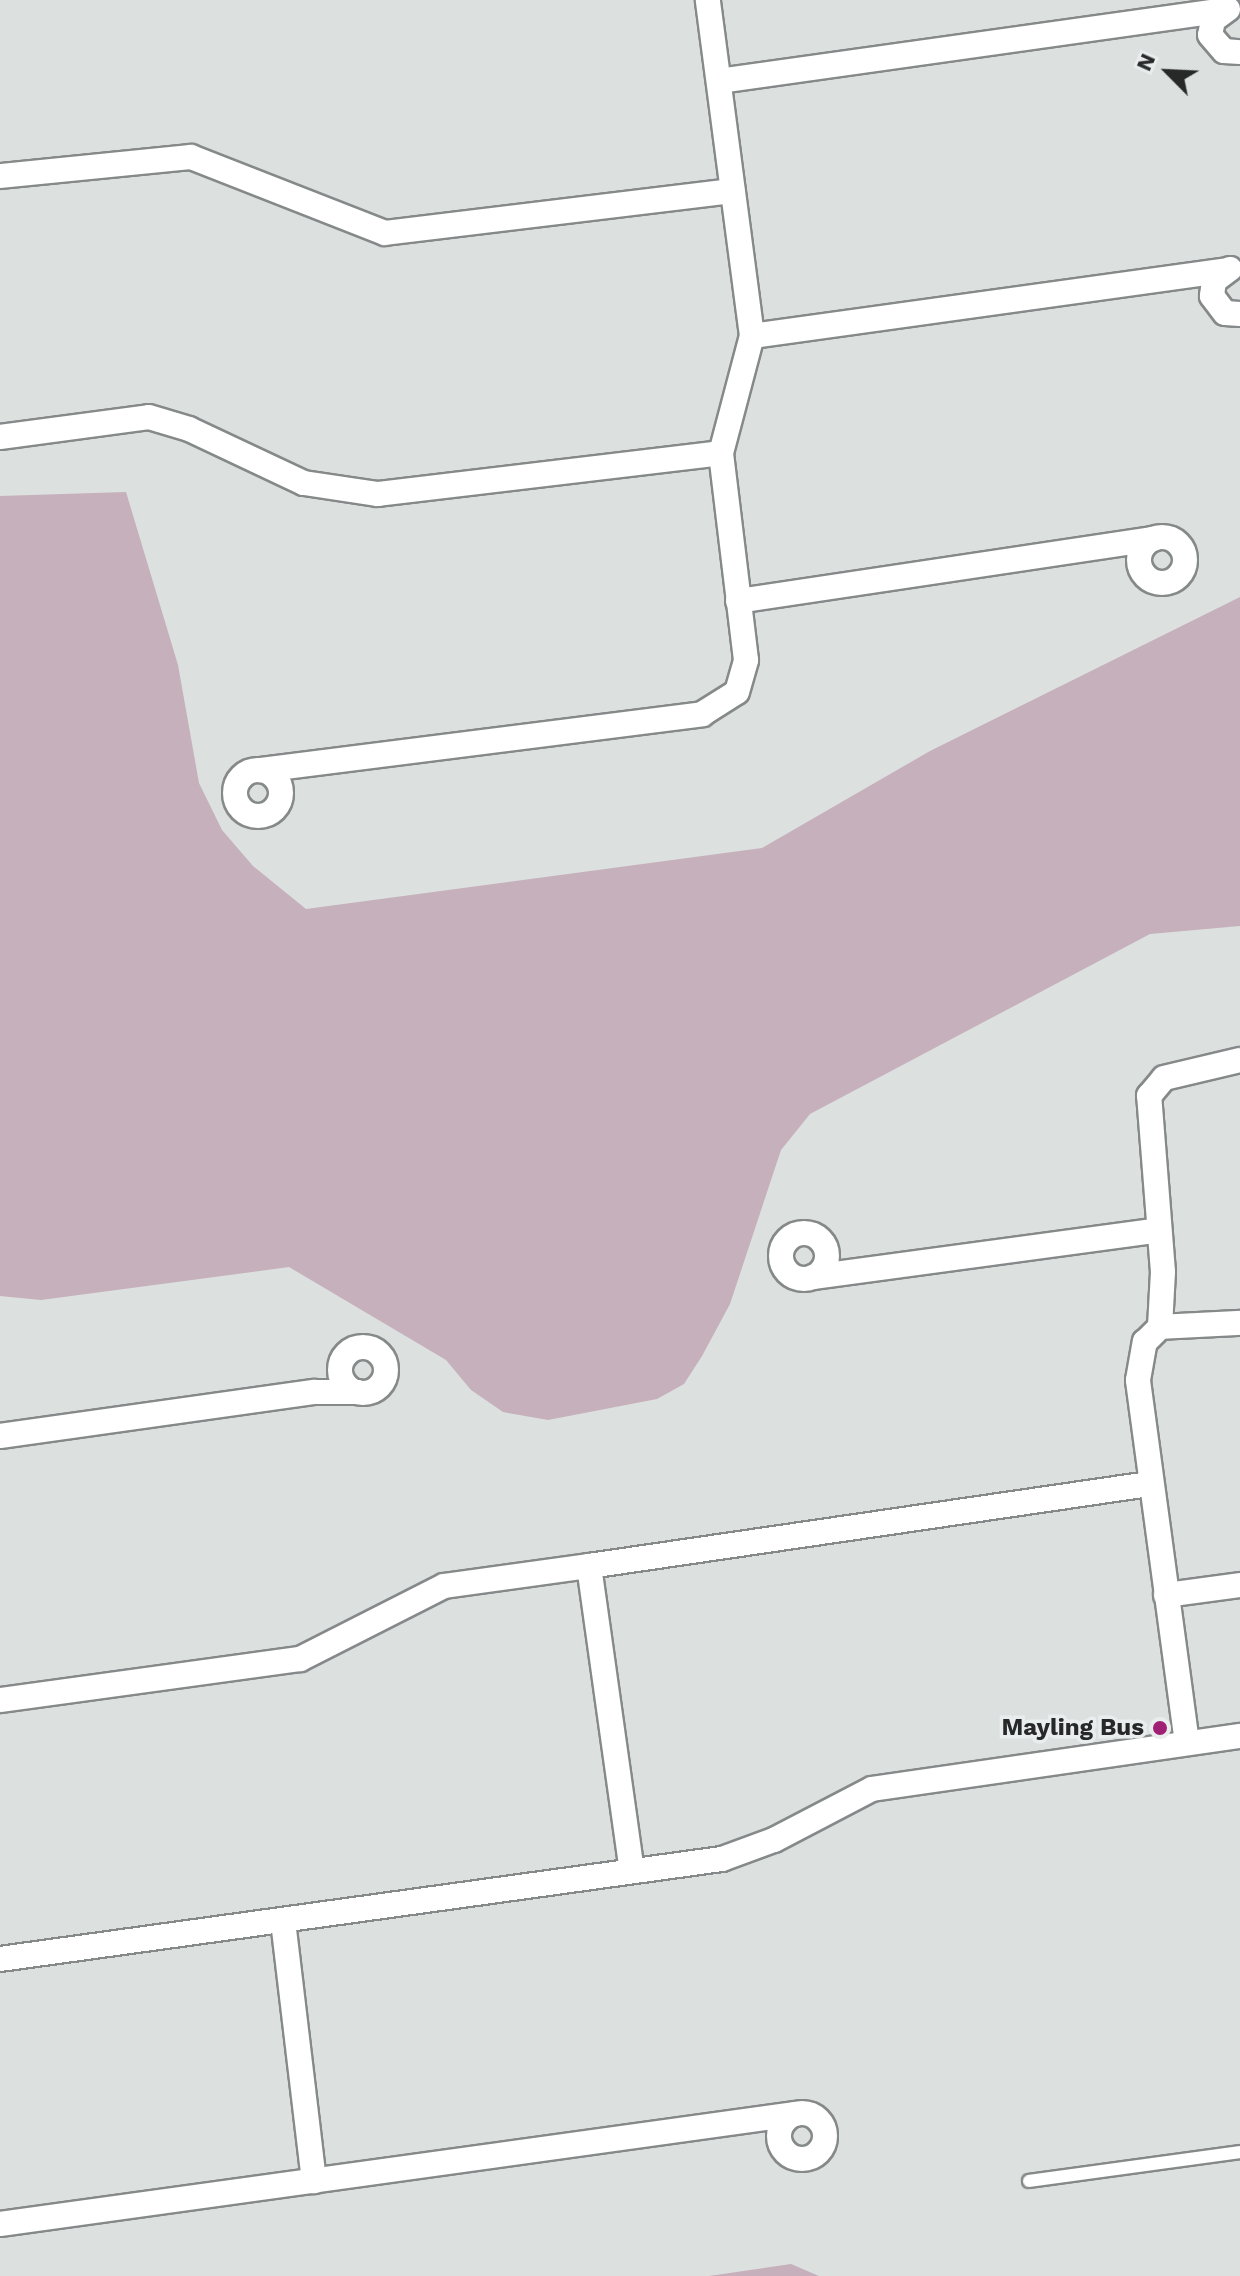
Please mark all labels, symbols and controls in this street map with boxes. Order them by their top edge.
north arrow [1128,32,1208,112]
text: N [1131,49,1160,75]
place label: Mayling Bus [1001,1714,1144,1742]
marker: Mayling Bus [1151,1719,1169,1737]

